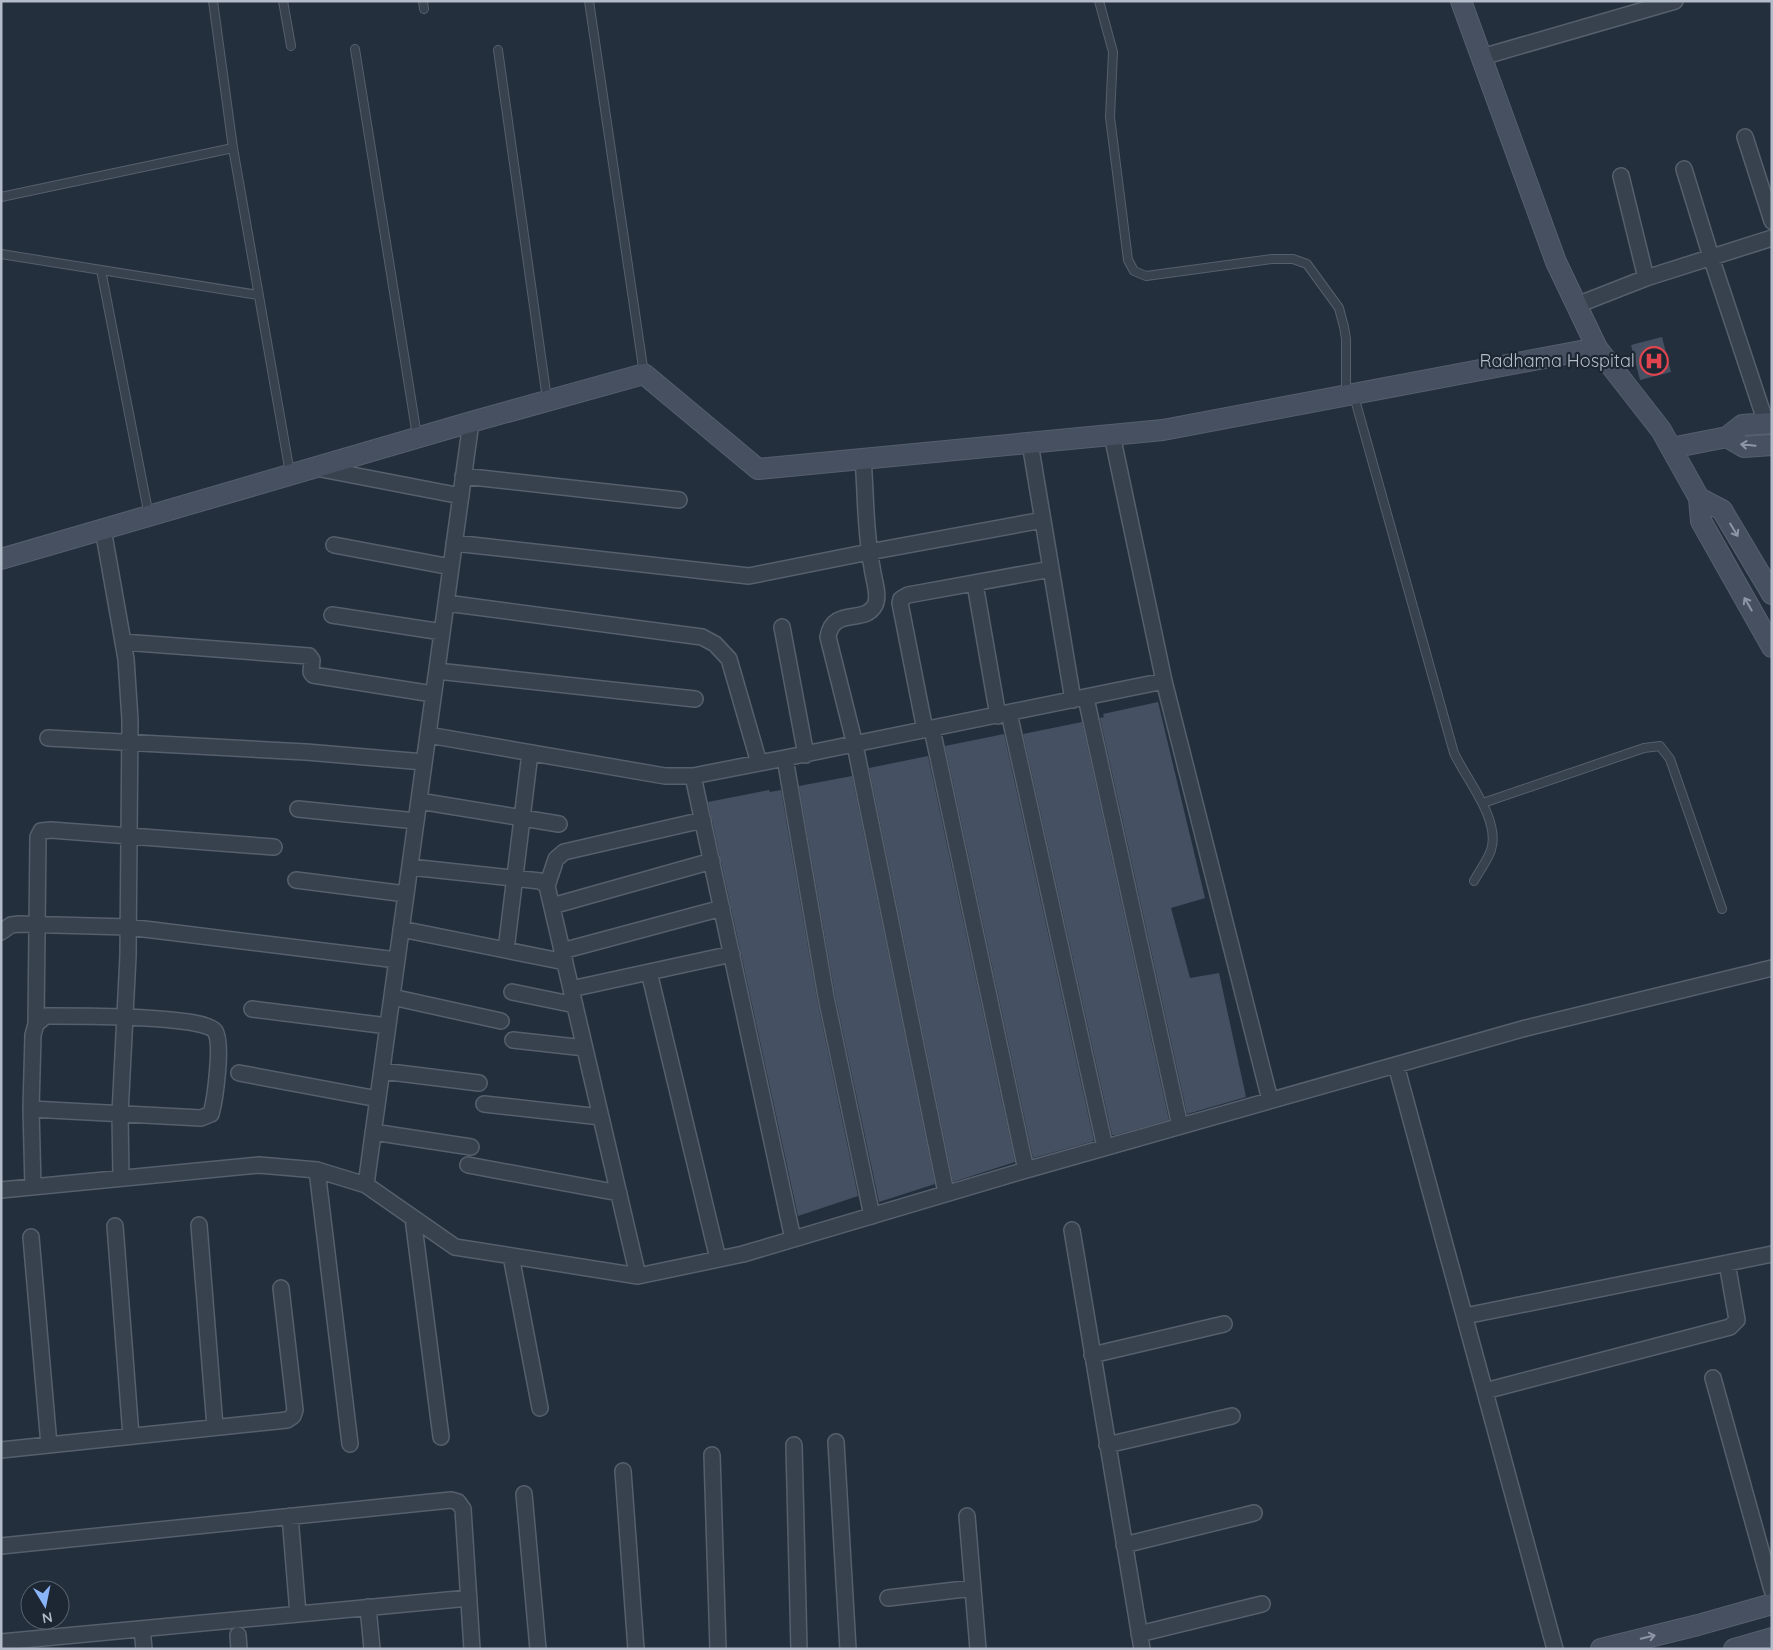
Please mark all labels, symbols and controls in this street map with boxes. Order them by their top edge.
hospital icon: Radhama Hospital [1639,346,1669,376]
place label: Radhama Hospital [1479,349,1635,372]
one-way arrow [1741,440,1757,450]
one-way arrow [1729,522,1739,536]
one-way arrow [1743,597,1753,612]
north arrow [20,1580,70,1630]
text: N [41,1608,54,1628]
one-way arrow [1640,1632,1656,1641]

